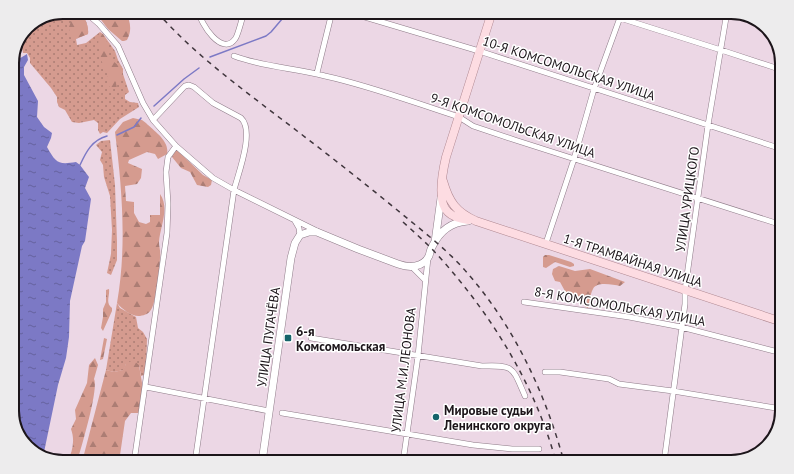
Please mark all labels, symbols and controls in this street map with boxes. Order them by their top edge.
street label: 10-Я КОМСОМОЛЬСКАЯ УЛИЦА [480,33,658,105]
street label: 9-Я КОМСОМОЛЬСКАЯ УЛИЦА [428,89,598,162]
street label: УЛИЦА УРИЦКОГО [672,145,703,253]
street label: 1-Я ТРАМВАЙНАЯ УЛИЦА [561,230,705,291]
street label: 8-Я КОМСОМОЛЬСКАЯ УЛИЦА [533,283,707,330]
street label: УЛИЦА ПУГАЧЁВА [253,286,284,388]
street label: УЛИЦА М.И.ЛЕОНОВА [387,306,420,433]
place label: 6-я Комсомольская [296,323,385,355]
marker: 6-я Комсомольская [283,333,293,343]
place label: Мировые судьи Ленинского округа [443,402,551,434]
marker: Мировые судьи Ленинского округа [431,412,441,422]

